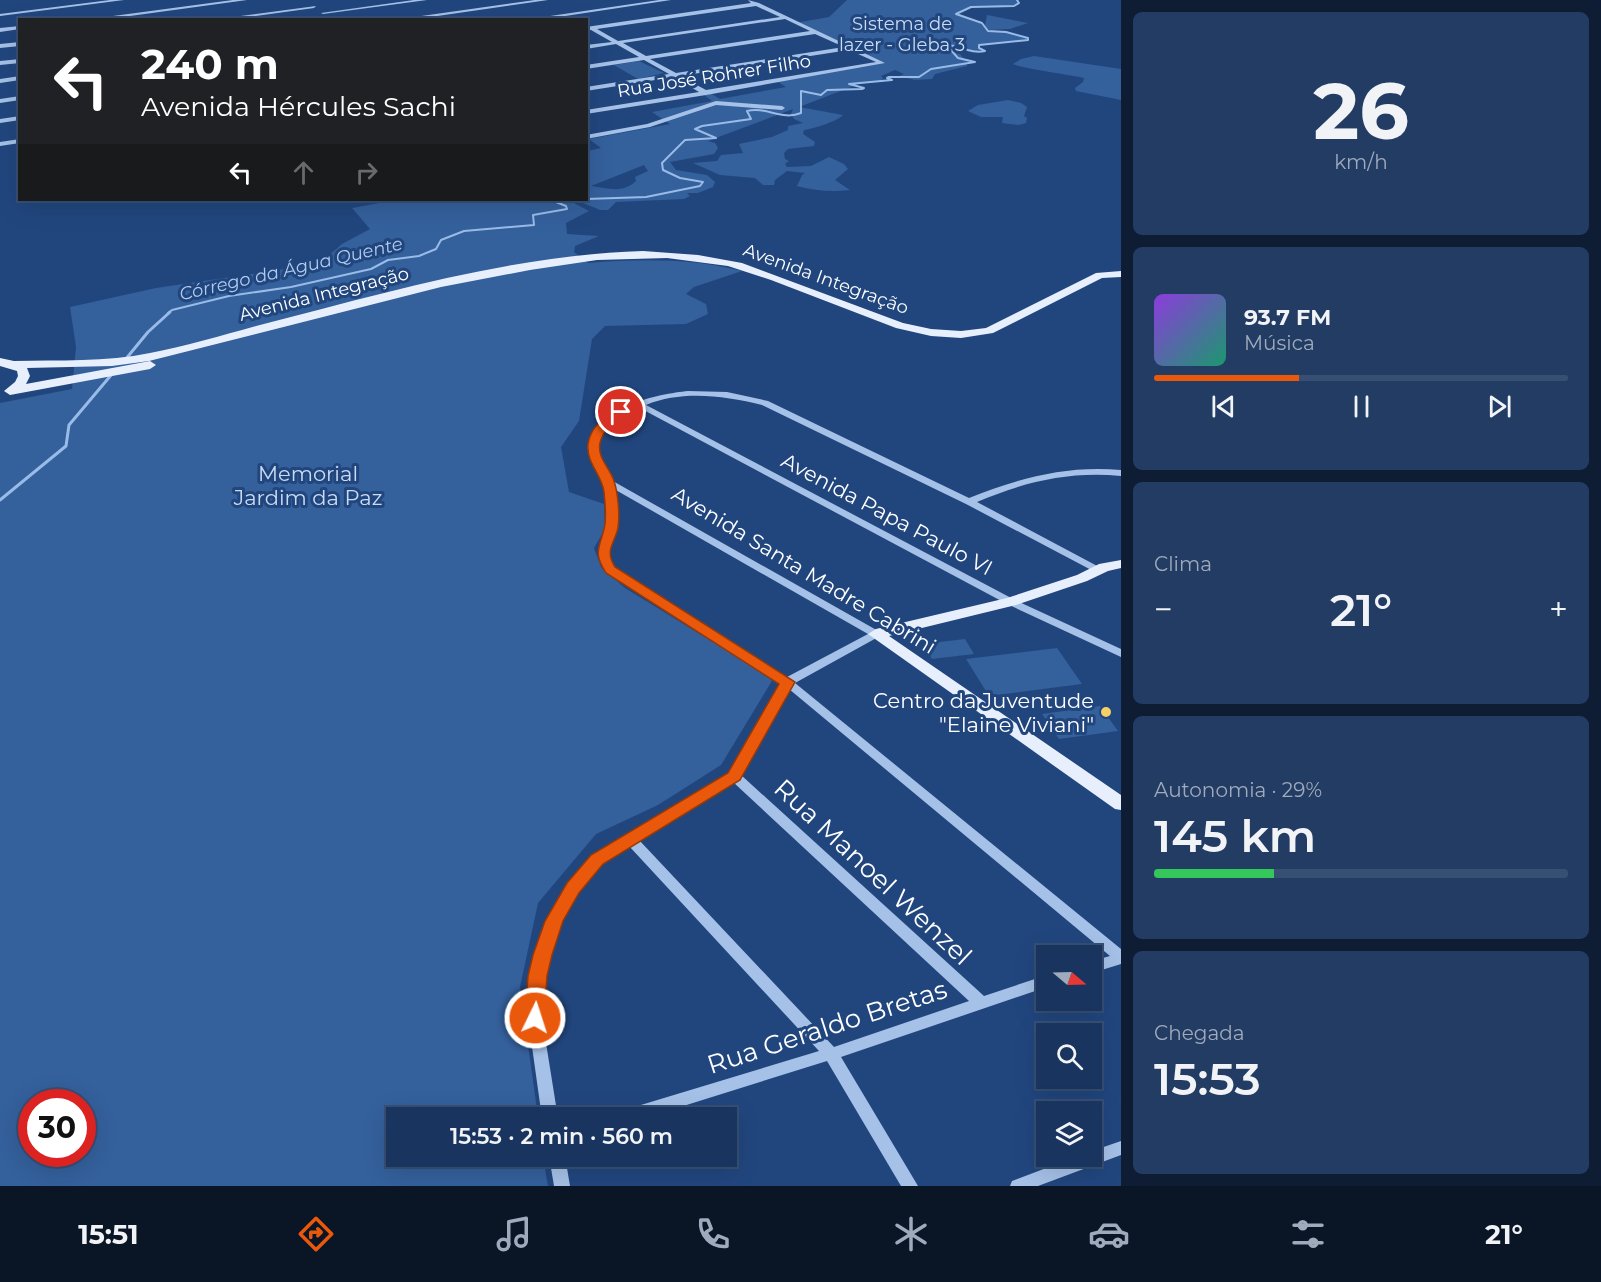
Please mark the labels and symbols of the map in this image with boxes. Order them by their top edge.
park label: Sistema de lazer - Gleba 3 [839,13,965,56]
street label: Rua José Rohrer Filho [616,50,812,102]
water label: Córrego da Água Quente [177,233,405,305]
street label: Avenida Integração [740,239,912,319]
street label: Avenida Integração [237,262,411,326]
pin [595,386,646,437]
street label: Avenida Papa Paulo VI [777,448,997,580]
park label: Memorial Jardim da Paz [233,461,382,510]
street label: Avenida Santa Madre Cabrini [667,481,941,659]
place label: Centro da Juventude "Elaine Viviani" [873,688,1094,737]
marker: Centro da Juventude "Elaine Viviani" [1099,705,1113,719]
street label: Rua Manoel Wenzel [768,772,978,972]
north arrow [1036,945,1102,1011]
street label: Rua Geraldo Bretas [703,973,951,1081]
position arrow [503,986,567,1050]
speed limit sign: 30 [18,1089,96,1167]

